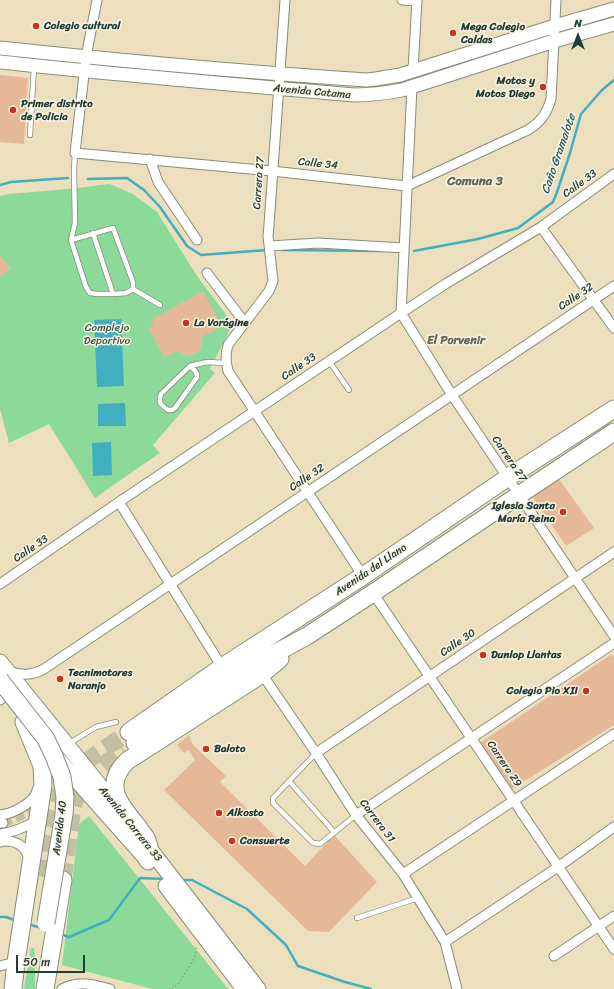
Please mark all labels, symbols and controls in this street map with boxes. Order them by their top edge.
text: N [574,14,582,33]
north arrow [558,16,598,56]
place label: Colegio cultural [44,19,120,33]
place label: Mega Colegio Caldas [461,20,525,46]
marker: Colegio cultural [31,21,41,31]
marker: Mega Colegio Caldas [448,28,458,38]
place label: Motos y Motos Diego [476,74,535,100]
street label: Avenida Catama [273,82,351,102]
marker: Motos y Motos Diego [538,82,548,92]
place label: Primer distrito de Policia [21,97,93,123]
marker: Primer distrito de Policia [8,105,18,115]
water label: Caño Gramalote [539,112,579,196]
street label: Calle 34 [297,155,339,173]
street label: Carrera 27 [251,156,267,210]
street label: Calle 33 [560,167,600,201]
district label: Comuna 3 [447,174,503,190]
street label: Calle 32 [556,280,596,314]
place label: La Vorágine [194,316,249,330]
marker: La Vorágine [181,318,191,328]
park label: Complejo Deportivo [84,321,130,347]
district label: El Porvenir [427,334,485,348]
street label: Calle 33 [279,351,319,383]
street label: Carrera 27 [489,434,529,484]
street label: Calle 32 [287,461,327,495]
place label: Iglesia Santa María Reina [492,499,555,525]
marker: Iglesia Santa María Reina [558,507,568,517]
street label: Calle 33 [11,533,51,565]
street label: Avenida del Llano [333,541,409,599]
street label: Calle 30 [438,626,478,660]
place label: Dunlop Llantas [491,648,561,662]
marker: Dunlop Llantas [478,650,488,660]
place label: Tecnimotores Naranjo [68,666,132,692]
marker: Tecnimotores Naranjo [55,674,65,684]
place label: Colegio Pio XII [507,684,578,698]
marker: Colegio Pio XII [581,686,591,696]
street label: Carrera 29 [484,738,524,790]
place label: Baloto [214,742,245,756]
marker: Baloto [201,744,211,754]
street label: Avenida Carrera 33 [96,784,164,864]
street label: Carrera 31 [356,797,398,845]
street label: Avenida 40 [50,800,70,856]
place label: Alkosto [227,806,264,820]
marker: Alkosto [214,808,224,818]
place label: Consuerte [240,834,290,848]
marker: Consuerte [227,836,237,846]
scale bar [18,947,87,973]
text: 50 m [23,951,50,973]

